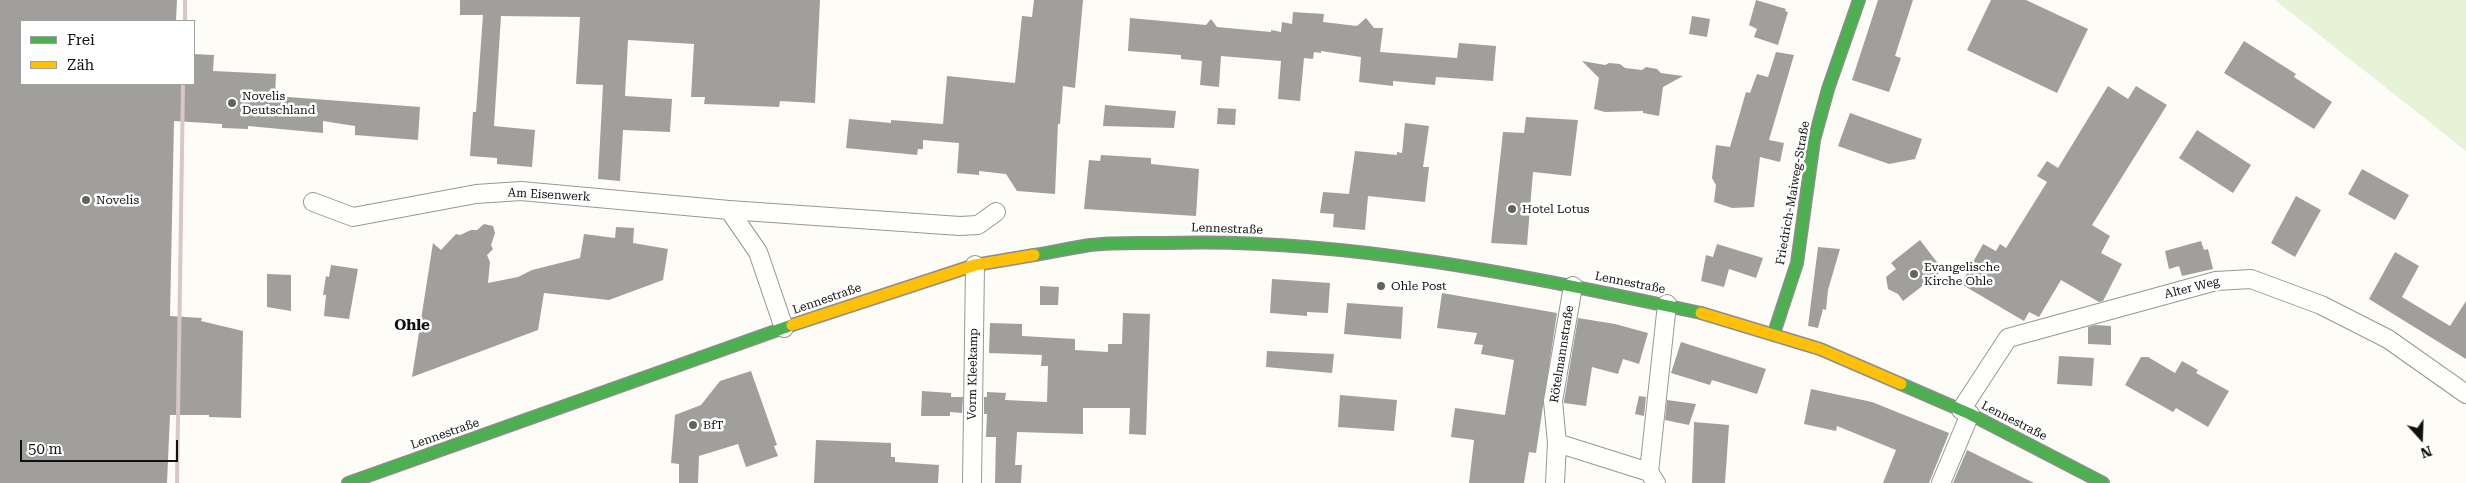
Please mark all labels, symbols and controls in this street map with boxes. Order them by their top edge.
legend [20,20,195,85]
text: Frei [67,31,95,49]
text: Zäh [67,56,94,74]
place label: Novelis Deutschland [242,89,315,117]
marker: Novelis Deutschland [226,97,238,109]
street label: Friedrich-Maiweg-Straße [1773,120,1813,266]
street label: Am Eisenwerk [507,186,591,204]
place label: Novelis [96,193,139,207]
marker: Novelis [80,194,92,206]
place label: Hotel Lotus [1522,202,1589,216]
marker: Hotel Lotus [1506,203,1518,215]
street label: Lennestraße [1191,221,1263,237]
place label: Evangelische Kirche Ohle [1924,260,2000,288]
marker: Evangelische Kirche Ohle [1908,268,1920,280]
street label: Lennestraße [1593,269,1667,297]
street label: Alter Weg [2163,274,2221,302]
place label: Ohle Post [1391,279,1446,293]
marker: Ohle Post [1375,280,1387,292]
street label: Lennestraße [791,281,863,317]
street label: Rötelmannstraße [1547,304,1577,404]
district label: Ohle [394,317,430,335]
street label: Vorm Kleekamp [965,328,981,420]
street label: Lennestraße [1979,398,2049,444]
north arrow [2396,413,2446,463]
street label: Lennestraße [409,416,481,452]
place label: BfT [703,418,724,432]
marker: BfT [687,419,699,431]
scale bar [22,430,180,462]
text: 50 m [28,440,62,458]
text: N [2418,443,2434,461]

